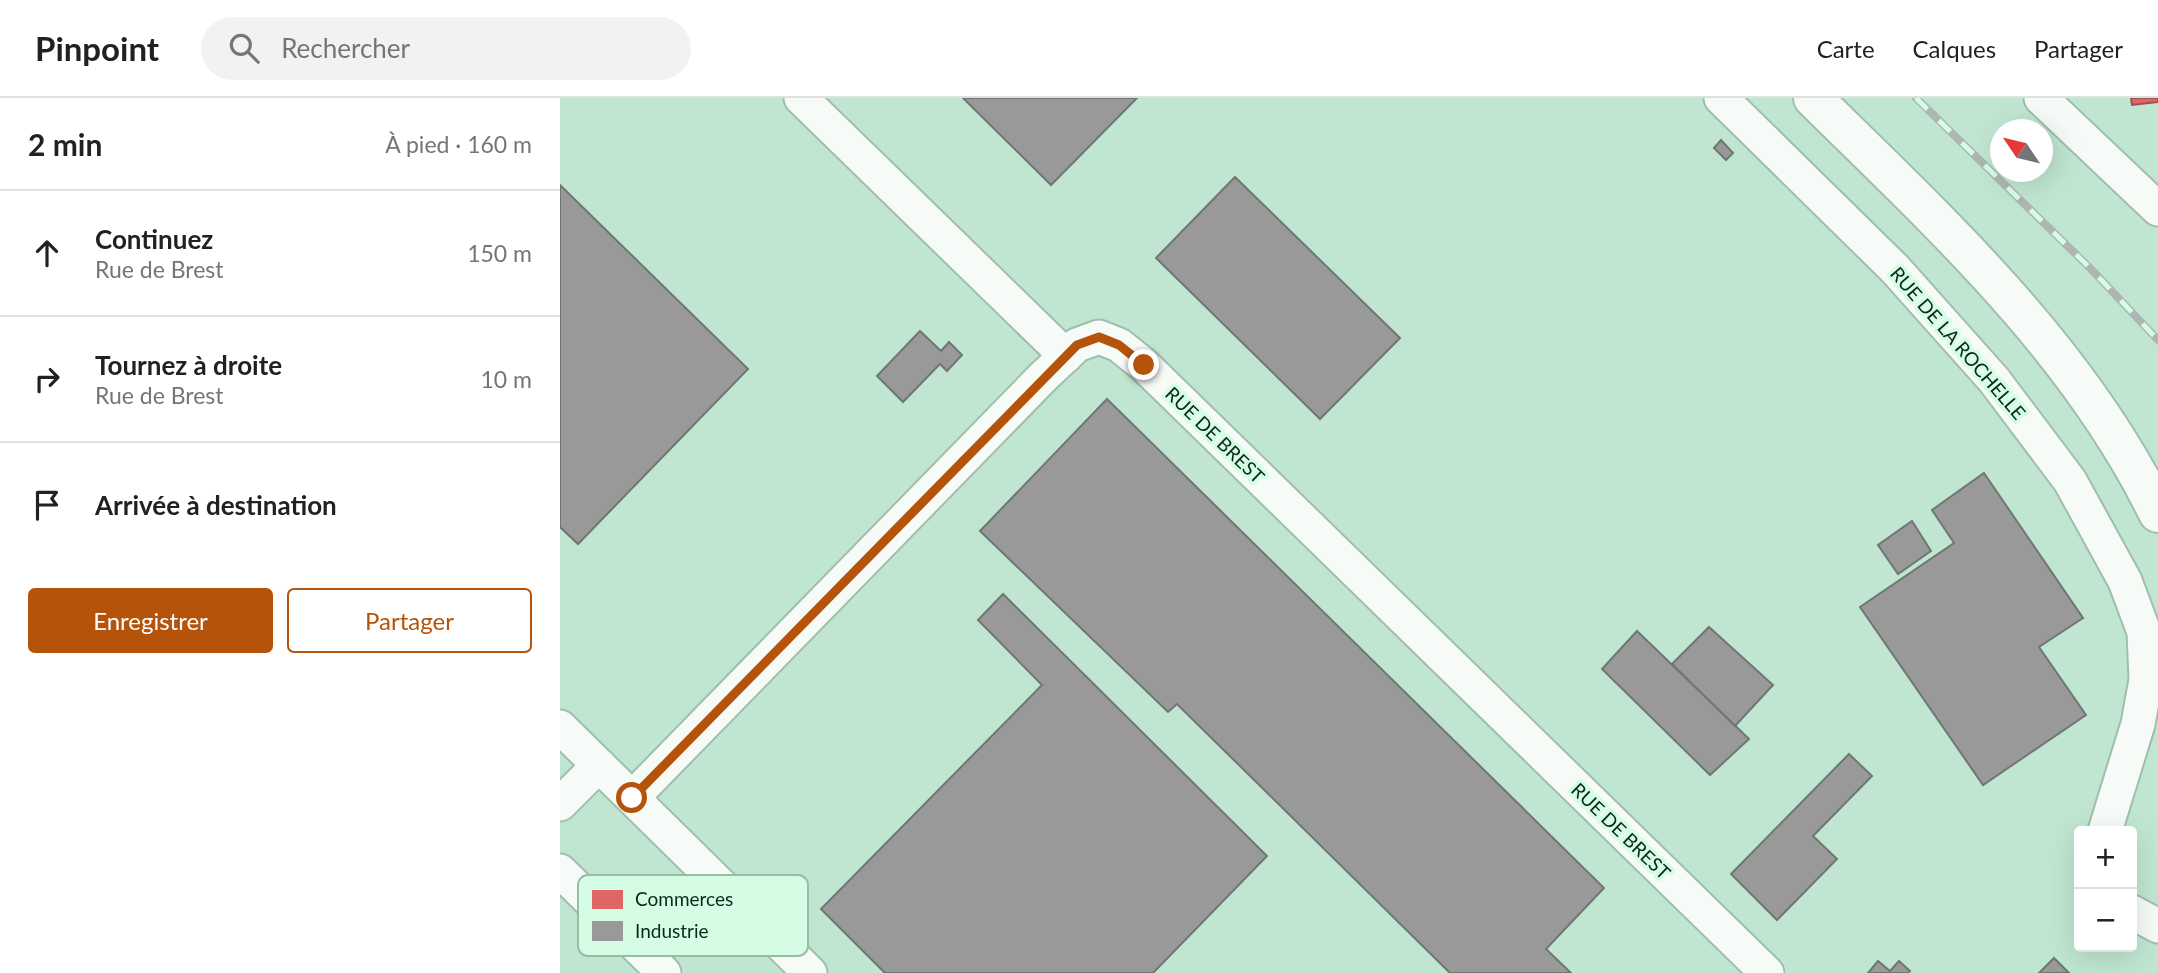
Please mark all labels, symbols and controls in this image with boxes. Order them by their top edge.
search box [201,17,691,80]
text: Pinpoint [35,28,159,68]
icon: search [225,29,263,67]
text: Rechercher [281,32,410,64]
text: Carte [1817,34,1875,63]
text: Calques [1913,34,1996,63]
text: Partager [2034,34,2123,63]
north arrow [1990,119,2053,182]
text: 2 min [28,126,102,162]
text: À pied · 160 m [385,130,532,158]
text: Continuez [95,223,213,255]
icon: ahead [28,234,66,272]
text: 150 m [467,239,532,267]
text: Rue de Brest [95,255,224,283]
street label: RUE DE LA ROCHELLE [1886,262,2031,424]
text: Tournez à droite [95,349,282,381]
route end [1128,349,1159,380]
icon: right [28,360,66,398]
text: 10 m [481,365,532,393]
text: Rue de Brest [95,381,224,409]
street label: RUE DE BREST [1161,382,1270,488]
icon: arrive [28,486,66,524]
text: Arrivée à destination [95,489,337,521]
button: Enregistrer [28,588,273,653]
button: Partager [287,588,532,653]
street label: RUE DE BREST [1567,778,1676,884]
route start [616,782,647,813]
map controls [2074,826,2137,952]
button: + [2074,826,2137,889]
legend [578,875,808,956]
text: Commerces [635,887,733,910]
button: − [2074,889,2137,952]
text: Industrie [635,919,709,942]

